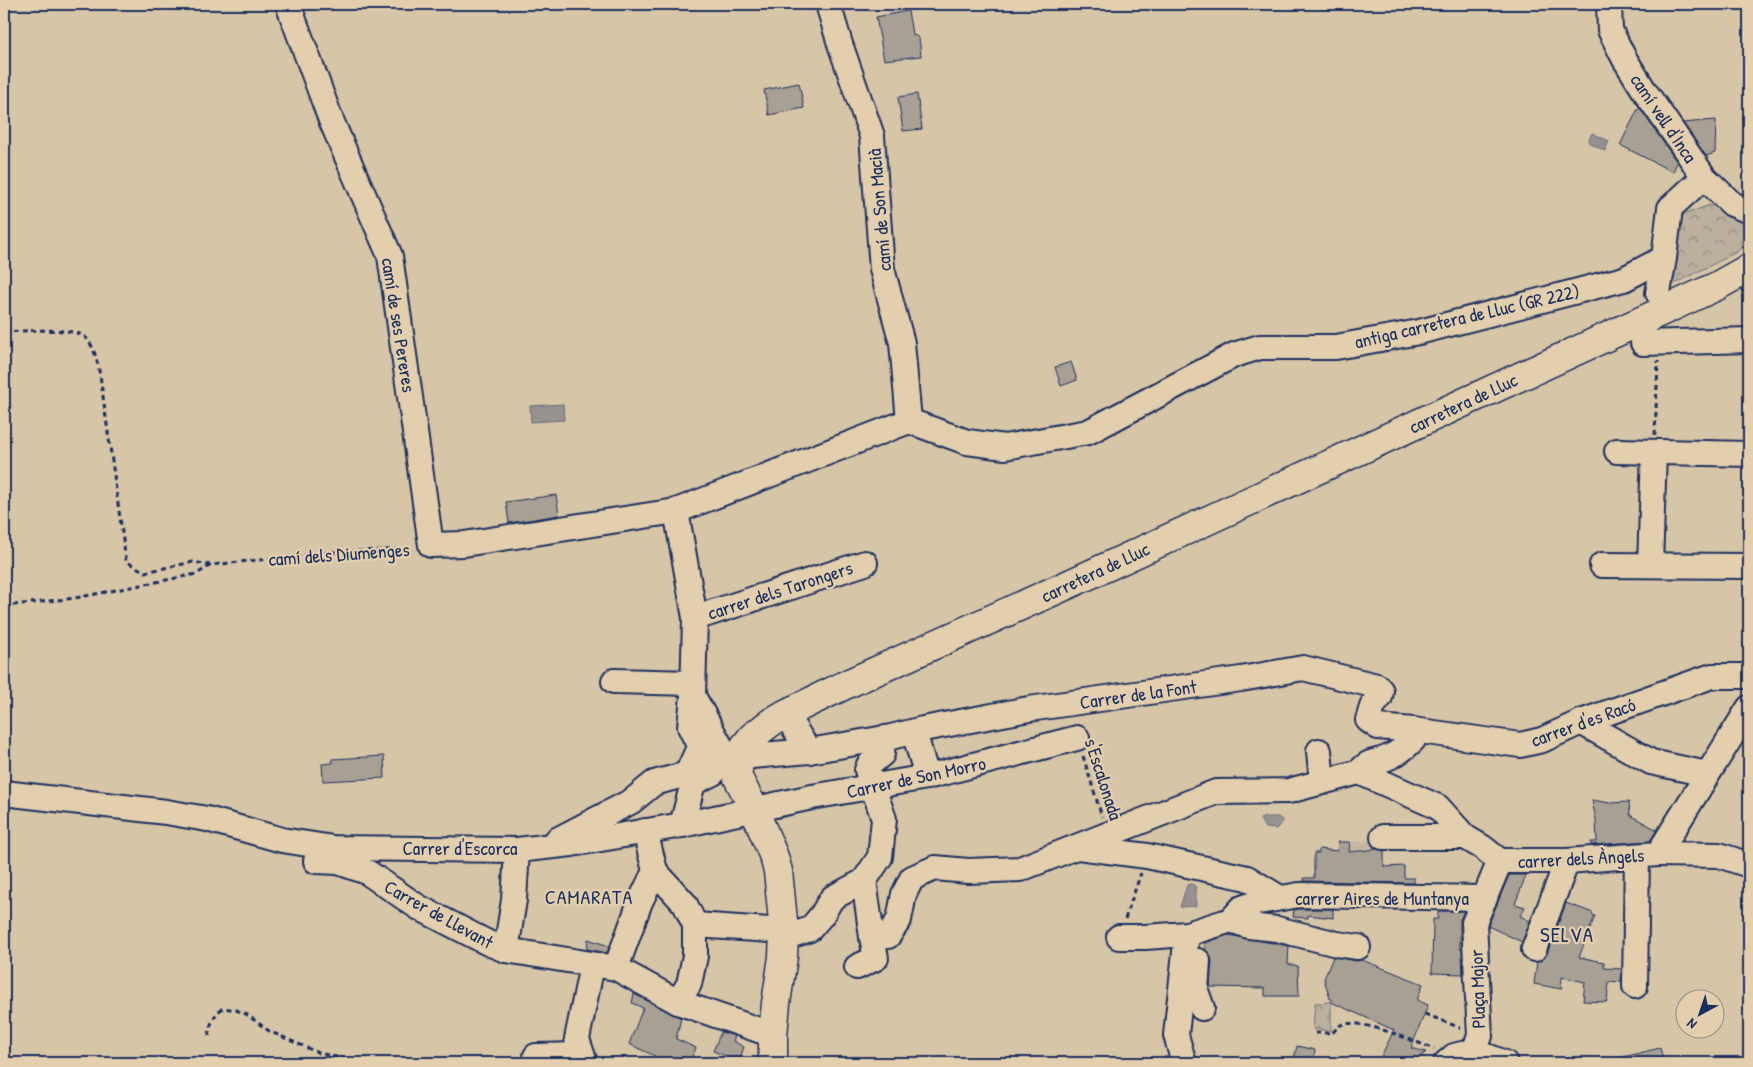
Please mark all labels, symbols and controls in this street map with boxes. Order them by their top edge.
street label: camí vell d'Inca [1625,68,1704,168]
street label: camí de Son Macià [861,147,897,272]
street label: camí de ses Pereres [376,256,422,394]
street label: antiga carretera de Lluc (GR 222) [1352,277,1582,355]
street label: carretera de Lluc [1405,366,1522,439]
street label: carretera de Lluc [1037,535,1154,608]
street label: camí dels Diumenges [268,536,410,572]
street label: carrer dels Tarongers [704,554,856,626]
street label: Carrer de la Font [1078,673,1199,715]
street label: carrer d'es Racó [1527,691,1639,753]
street label: s'Escalonada [1079,735,1130,824]
street label: Carrer de Son Morro [844,749,988,804]
street label: Carrer d'Escorca [402,835,518,861]
street label: carrer dels Àngels [1517,842,1645,874]
street label: Carrer de Llevant [380,873,499,955]
district label: CAMARATA [545,883,633,910]
street label: carrer Aires de Muntanya [1295,885,1469,911]
district label: SELVA [1540,920,1594,949]
street label: Plaça Major [1463,948,1491,1029]
north arrow [1676,990,1726,1040]
text: N [1682,1014,1700,1034]

